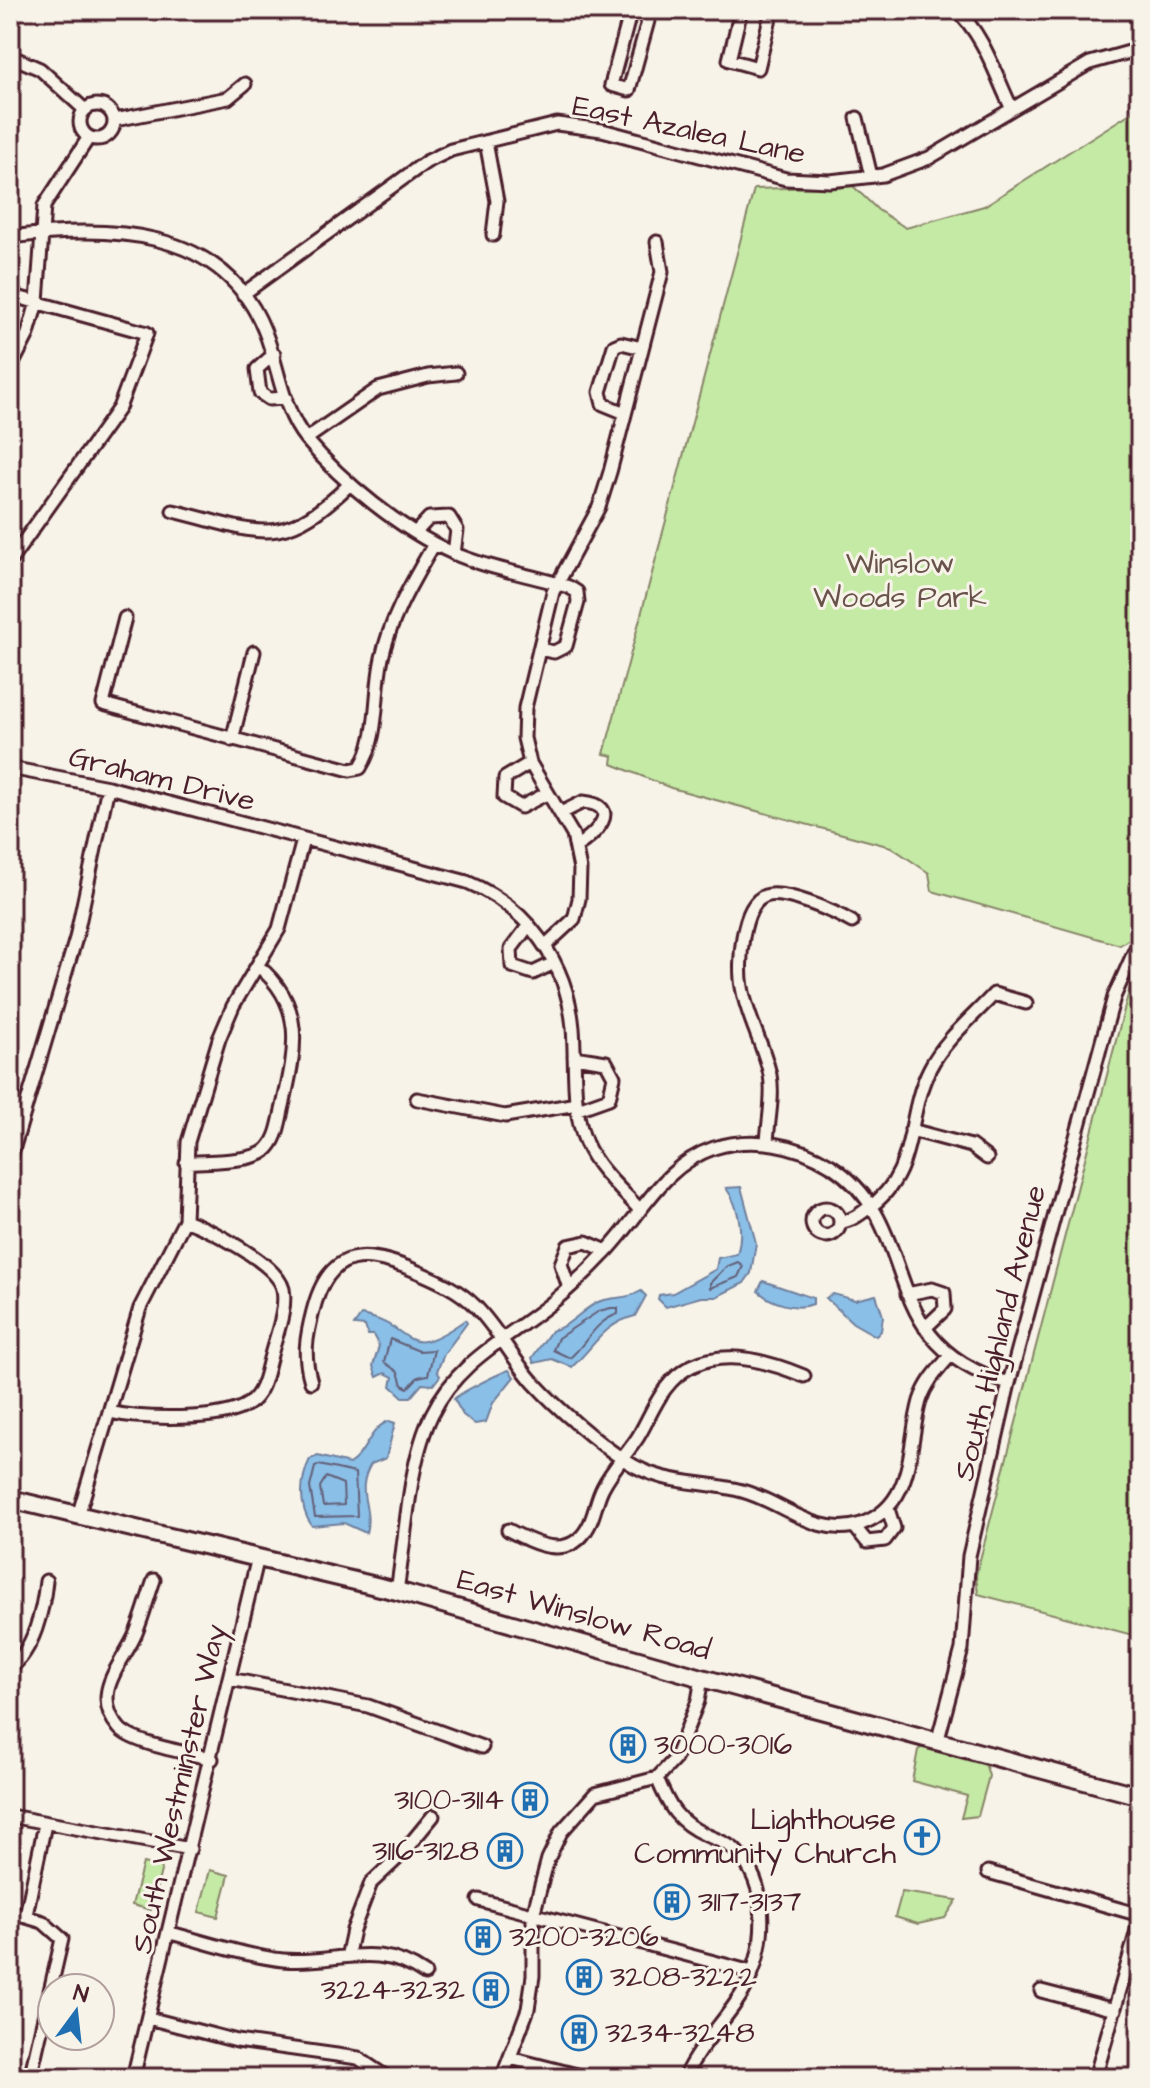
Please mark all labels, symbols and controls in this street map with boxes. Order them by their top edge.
street label: East Azalea Lane [569,85,809,175]
park label: Winslow Woods Park [813,543,987,619]
street label: Graham Drive [65,736,259,822]
street label: South Highland Avenue [943,1181,1058,1485]
street label: East Winslow Road [452,1559,716,1671]
street label: South Westminster Way [121,1620,238,1958]
place label: 3000-3016 [654,1724,792,1766]
building icon: 3000-3016 [609,1726,647,1764]
place label: 3100-3114 [394,1779,504,1821]
building icon: 3100-3114 [511,1781,549,1819]
place label: Lighthouse Community Church [634,1799,896,1876]
church icon: Lighthouse Community Church [903,1818,941,1856]
place label: 3116-3128 [372,1830,479,1872]
building icon: 3116-3128 [486,1832,524,1870]
place label: 3117-3137 [698,1881,802,1923]
building icon: 3117-3137 [653,1883,691,1921]
place label: 3200-3206 [509,1916,659,1958]
building icon: 3200-3206 [464,1918,502,1956]
place label: 3208-3222 [610,1956,757,1998]
building icon: 3208-3222 [565,1958,603,1996]
place label: 3224-3232 [321,1969,465,2011]
building icon: 3224-3232 [472,1971,510,2009]
north arrow [36,1972,116,2052]
text: N [70,1977,92,2011]
place label: 3234-3248 [605,2012,755,2054]
building icon: 3234-3248 [560,2014,598,2052]

